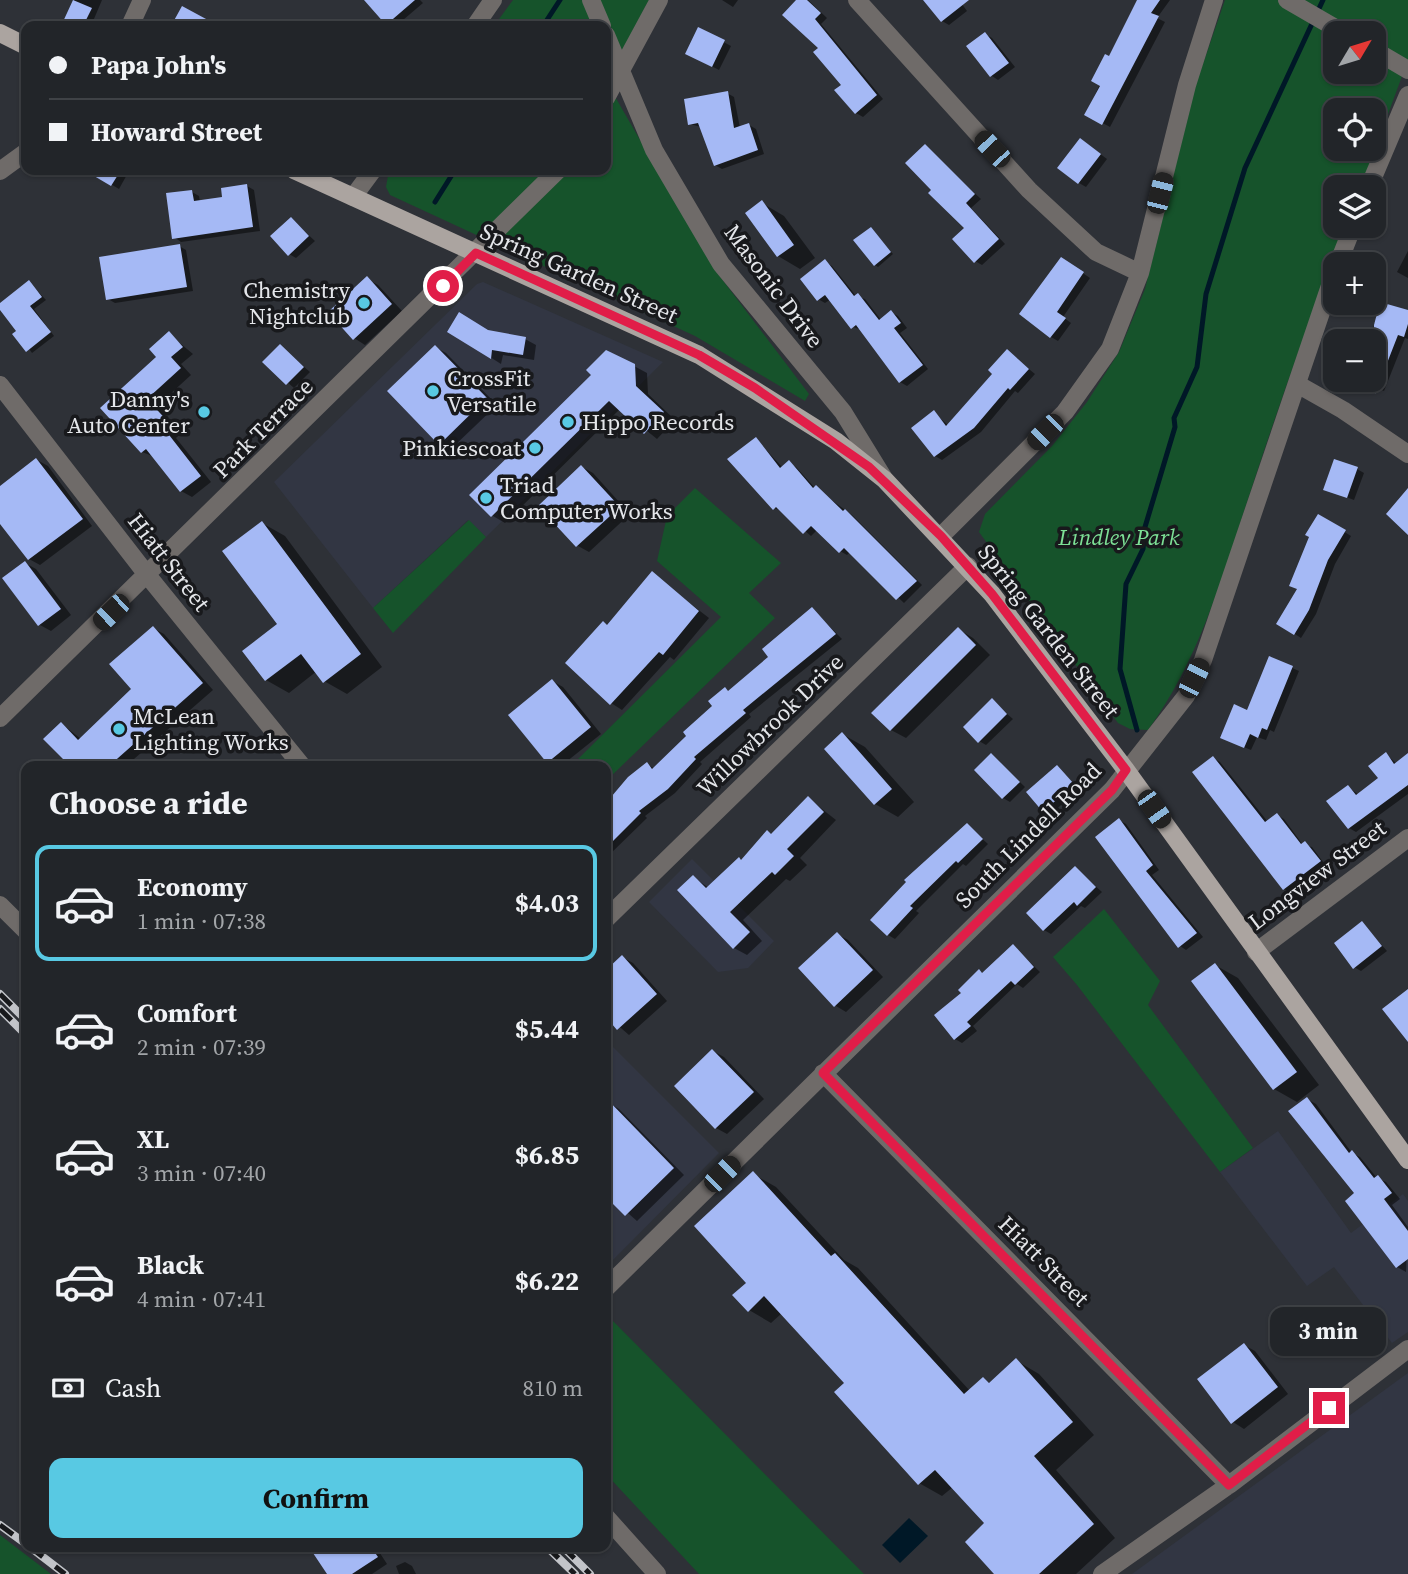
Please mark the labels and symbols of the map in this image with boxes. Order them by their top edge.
north arrow [1323,21,1386,84]
car [970,126,1015,172]
car [1145,170,1176,216]
street label: Spring Garden Street [475,215,683,331]
street label: Masonic Drive [717,217,831,355]
route start [427,270,459,302]
place label: Chemistry Nightclub [243,274,350,332]
marker: Chemistry Nightclub [356,295,372,311]
place label: CrossFit Versatile [447,362,537,420]
street label: Park Terrace [206,371,320,485]
place label: Danny's Auto Center [67,383,190,441]
marker: CrossFit Versatile [425,383,441,399]
marker: Danny's Auto Center [196,404,212,420]
place label: Hippo Records [582,406,734,438]
car [1023,410,1068,454]
marker: Hippo Records [560,414,576,430]
place label: Pinkiescoat [402,432,522,464]
marker: Pinkiescoat [527,440,543,456]
place label: Triad Computer Works [500,469,673,527]
marker: Triad Computer Works [478,490,494,506]
street label: Hiatt Street [120,506,218,618]
park label: Lindley Park [1057,521,1180,553]
street label: Spring Garden Street [971,537,1128,725]
car [89,590,134,634]
street label: Willowbrook Drive [689,646,851,804]
car [1176,655,1213,701]
place label: McLean Lighting Works [133,700,289,758]
marker: McLean Lighting Works [111,721,127,737]
street label: South Lindell Road [948,755,1108,915]
car [1134,786,1175,832]
street label: Longview Street [1242,812,1393,937]
car [700,1152,745,1196]
street label: Hiatt Street [991,1208,1097,1314]
callout: 3 min [1271,1306,1387,1356]
route end [1313,1392,1345,1424]

